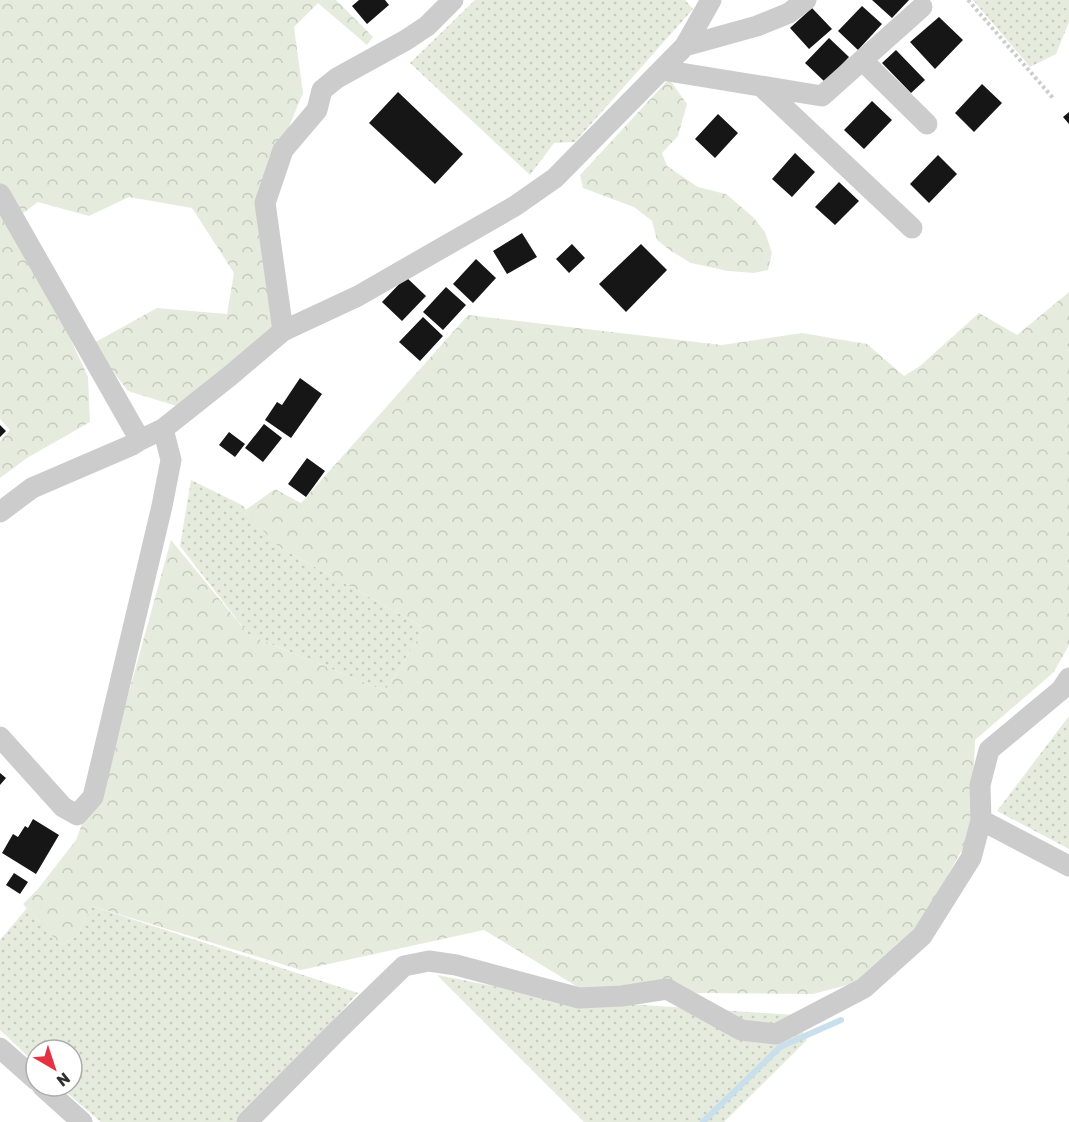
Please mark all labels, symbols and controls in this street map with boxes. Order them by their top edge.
north arrow [24,1038,84,1098]
text: N [53,1068,74,1090]

